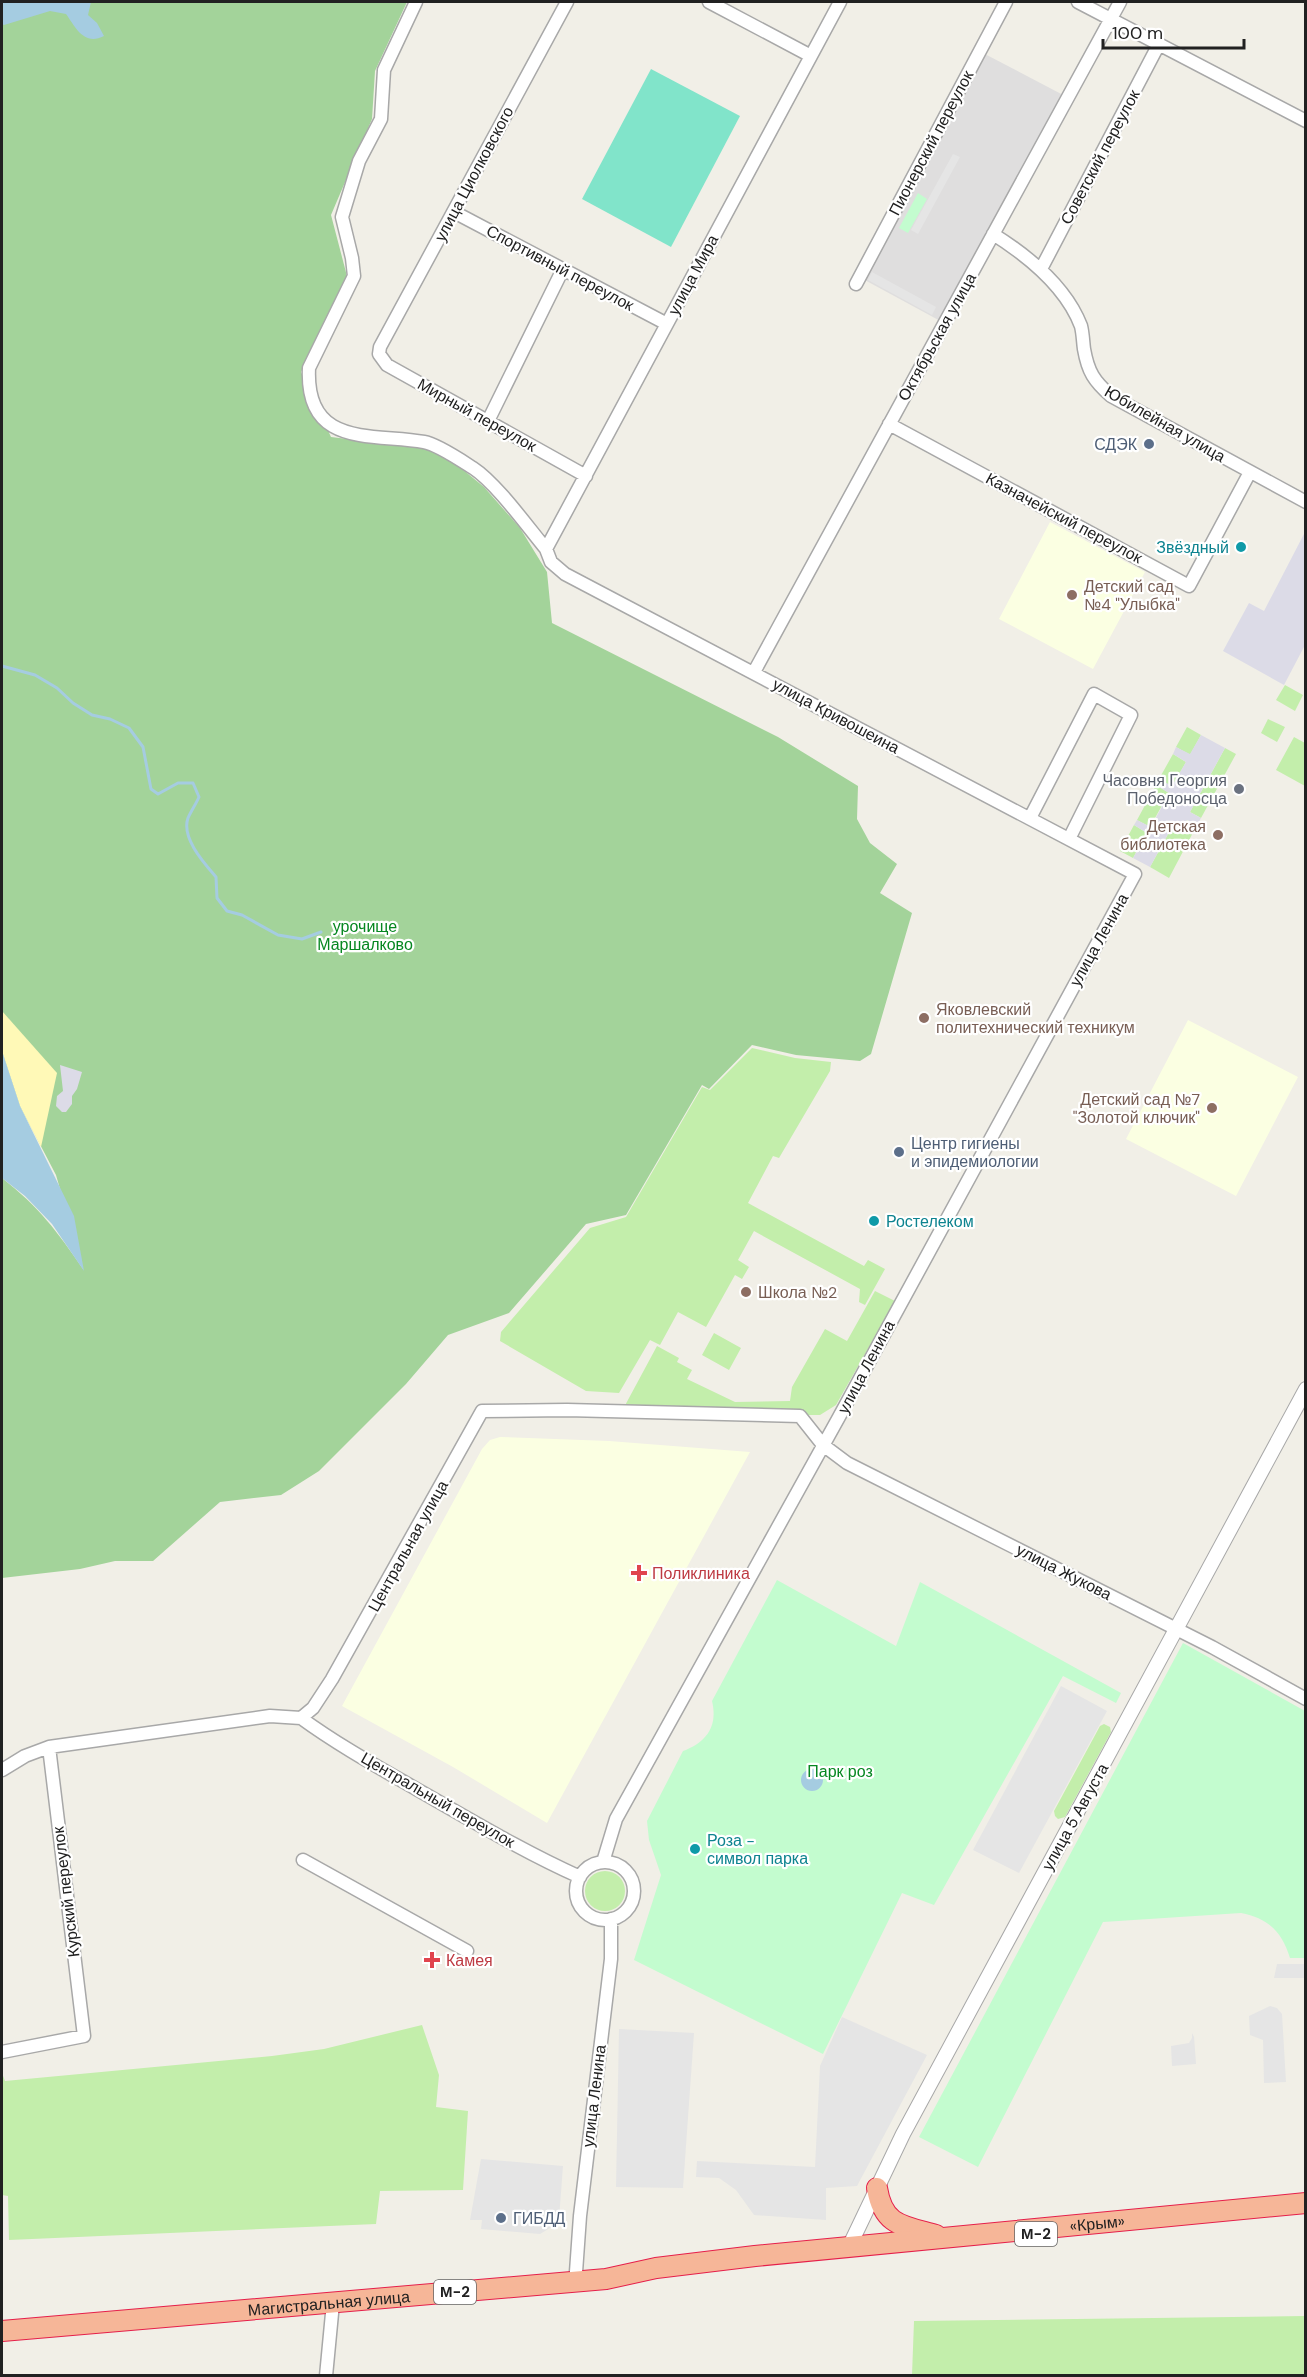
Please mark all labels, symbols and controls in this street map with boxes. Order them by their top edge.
scale bar [1103,12,1244,50]
text: 100 m [1112,21,1163,45]
street label: Пионерский переулок [884,66,979,219]
street label: Советский переулок [1056,85,1145,228]
street label: улица Циолковского [430,103,518,245]
street label: Спортивный переулок [483,220,638,316]
street label: улица Мира [663,231,723,319]
street label: Октябрьская улица [893,269,981,405]
street label: Мирный переулок [414,374,541,457]
street label: Юбилейная улица [1101,381,1229,467]
place label: СДЭК [1094,434,1138,455]
marker: СДЭК [1142,437,1156,451]
street label: Казначейский переулок [982,468,1147,569]
place label: Звёздный [1156,537,1229,558]
marker: Звёздный [1234,540,1248,554]
place label: Детский сад №4 "Улыбка" [1084,576,1180,615]
marker: Детский сад №4 "Улыбка" [1065,588,1079,602]
street label: улица Кривошеина [769,674,903,758]
place label: Часовня Георгия Победоносца [1102,770,1227,809]
marker: Часовня Георгия Победоносца [1232,782,1246,796]
place label: Детская библиотека [1120,816,1206,855]
marker: Детская библиотека [1211,828,1225,842]
street label: улица Ленина [1065,890,1133,990]
park label: урочище Маршалково [317,916,413,955]
place label: Яковлевский политехнический техникум [936,999,1135,1038]
marker: Яковлевский политехнический техникум [917,1011,931,1025]
place label: Детский сад №7 "Золотой ключик" [1073,1089,1200,1128]
marker: Детский сад №7 "Золотой ключик" [1205,1101,1219,1115]
place label: Центр гигиены и эпидемиологии [911,1133,1039,1172]
marker: Центр гигиены и эпидемиологии [892,1145,906,1159]
place label: Ростелеком [886,1211,974,1232]
marker: Ростелеком [867,1214,881,1228]
place label: Школа №2 [758,1282,837,1303]
marker: Школа №2 [739,1285,753,1299]
street label: улица Ленина [833,1316,900,1417]
street label: Центральная улица [363,1477,453,1615]
street label: улица Жукова [1013,1539,1115,1605]
place label: Поликлиника [652,1563,750,1584]
marker: Поликлиника [630,1564,648,1582]
street label: Центральный переулок [357,1747,520,1853]
street label: улица 5 Августа [1037,1760,1113,1874]
park label: Парк роз [807,1761,873,1782]
street label: Курский переулок [47,1825,84,1959]
place label: Роза - символ парка [707,1830,808,1869]
marker: Роза - символ парка [688,1842,702,1856]
place label: Камея [446,1950,493,1971]
marker: Камея [423,1951,441,1969]
street label: улица Ленина [577,2043,611,2148]
place label: ГИБДД [513,2208,566,2229]
street label: «Крым» [1069,2210,1126,2236]
marker: ГИБДД [494,2211,508,2225]
road number: М-2 [1015,2222,1057,2246]
road number: М-2 [434,2280,476,2304]
street label: Магистральная улица [247,2285,411,2320]

